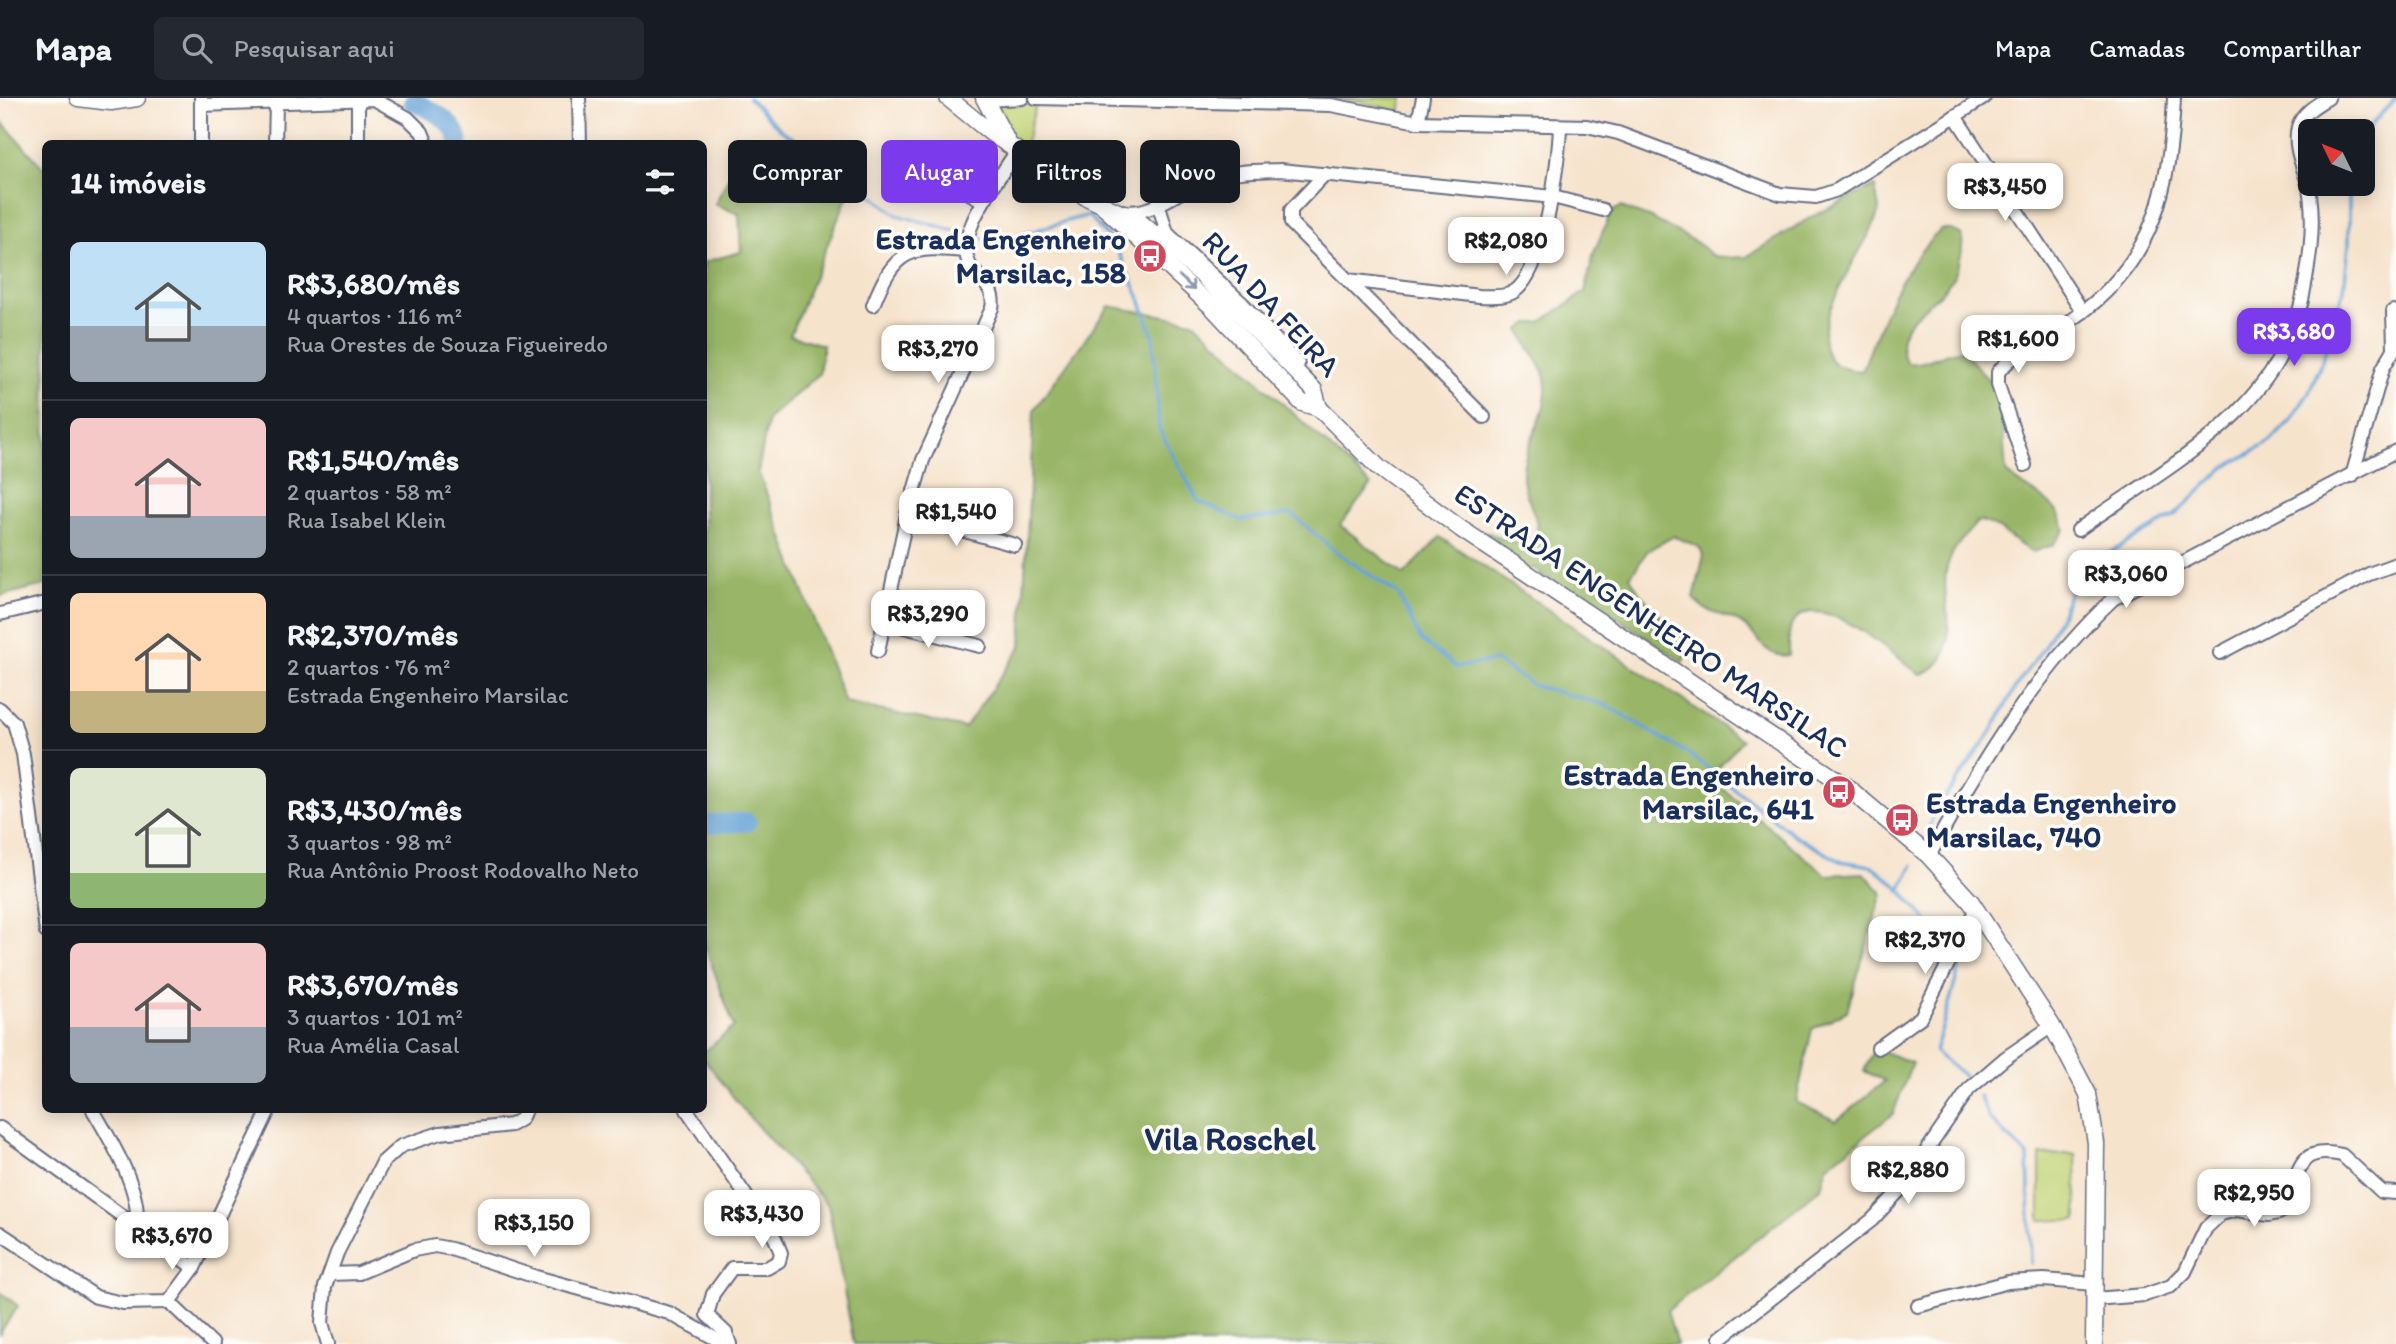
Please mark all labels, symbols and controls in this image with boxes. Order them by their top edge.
search box [154,17,644,80]
text: Mapa [35,29,112,68]
icon: search [178,29,216,67]
text: Pesquisar aqui [234,32,395,64]
text: Mapa [1995,34,2051,63]
text: Camadas [2089,34,2185,63]
text: Compartilhar [2223,34,2361,63]
north arrow [2298,119,2375,196]
map controls [2298,119,2375,196]
chip: Comprar [728,140,867,203]
chip: Alugar [881,140,998,203]
chip: Filtros [1012,140,1126,203]
chip: Novo [1140,140,1240,203]
icon: filters [641,163,679,201]
text: 14 imóveis [70,164,206,201]
pin: R$3,450 [1940,164,2070,223]
text: R$3,450 [1963,172,2047,200]
pin: R$2,080 [1441,218,1571,277]
place label: Estrada Engenheiro Marsilac, 158 [875,220,1127,291]
street label: RUA DA FEIRA [1194,223,1348,384]
text: R$2,080 [1464,226,1548,254]
bus stop icon: Estrada Engenheiro Marsilac, 158 [1131,237,1169,275]
text: R$3,680/mês [287,265,460,302]
icon: home [126,270,210,354]
one-way arrow [1178,275,1195,292]
text: 4 quartos · 116 m² [287,302,462,330]
pin: R$3,680 [2229,308,2359,368]
pin: R$1,600 [1953,316,2083,375]
text: R$3,680 [2253,317,2335,345]
text: R$1,600 [1977,324,2059,352]
pin: R$3,270 [873,326,1003,385]
text: Rua Orestes de Souza Figueiredo [287,330,608,358]
text: R$3,270 [897,334,979,362]
text: R$1,540/mês [287,441,459,478]
icon: home [126,446,210,530]
street label: ESTRADA ENGENHEIRO MARSILAC [1447,475,1855,766]
text: 2 quartos · 58 m² [287,478,452,506]
pin: R$1,540 [891,489,1021,548]
text: R$1,540 [915,497,997,525]
text: Rua Isabel Klein [287,506,446,534]
pin: R$3,060 [2061,550,2191,610]
text: R$3,060 [2084,559,2168,587]
pin: R$3,290 [863,590,993,650]
text: R$3,290 [887,599,969,627]
text: R$2,370/mês [287,616,458,653]
icon: home [126,621,210,705]
text: 2 quartos · 76 m² [287,653,450,681]
text: Estrada Engenheiro Marsilac [287,681,569,709]
place label: Estrada Engenheiro Marsilac, 641 [1563,756,1814,827]
bus stop icon: Estrada Engenheiro Marsilac, 641 [1820,773,1858,811]
place label: Estrada Engenheiro Marsilac, 740 [1926,784,2177,855]
text: R$3,430/mês [287,791,462,828]
icon: home [126,796,210,880]
bus stop icon: Estrada Engenheiro Marsilac, 740 [1883,801,1921,839]
text: 3 quartos · 98 m² [287,828,452,856]
text: Rua Antônio Proost Rodovalho Neto [287,856,639,884]
pin: R$2,370 [1860,916,1990,976]
text: R$2,370 [1884,925,1966,953]
text: R$3,670/mês [287,966,459,1003]
icon: home [126,971,210,1055]
text: 3 quartos · 101 m² [287,1003,463,1031]
text: Rua Amélia Casal [287,1031,460,1059]
district label: Vila Roschel [1144,1119,1316,1158]
pin: R$2,880 [1843,1146,1973,1206]
text: R$2,880 [1867,1155,1949,1183]
pin: R$2,950 [2189,1170,2319,1229]
text: R$2,950 [2213,1178,2295,1206]
pin: R$3,430 [697,1190,827,1250]
text: R$3,430 [720,1199,804,1227]
pin: R$3,150 [469,1200,599,1259]
text: R$3,150 [494,1208,574,1236]
pin: R$3,670 [107,1212,237,1272]
text: R$3,670 [131,1221,213,1249]

